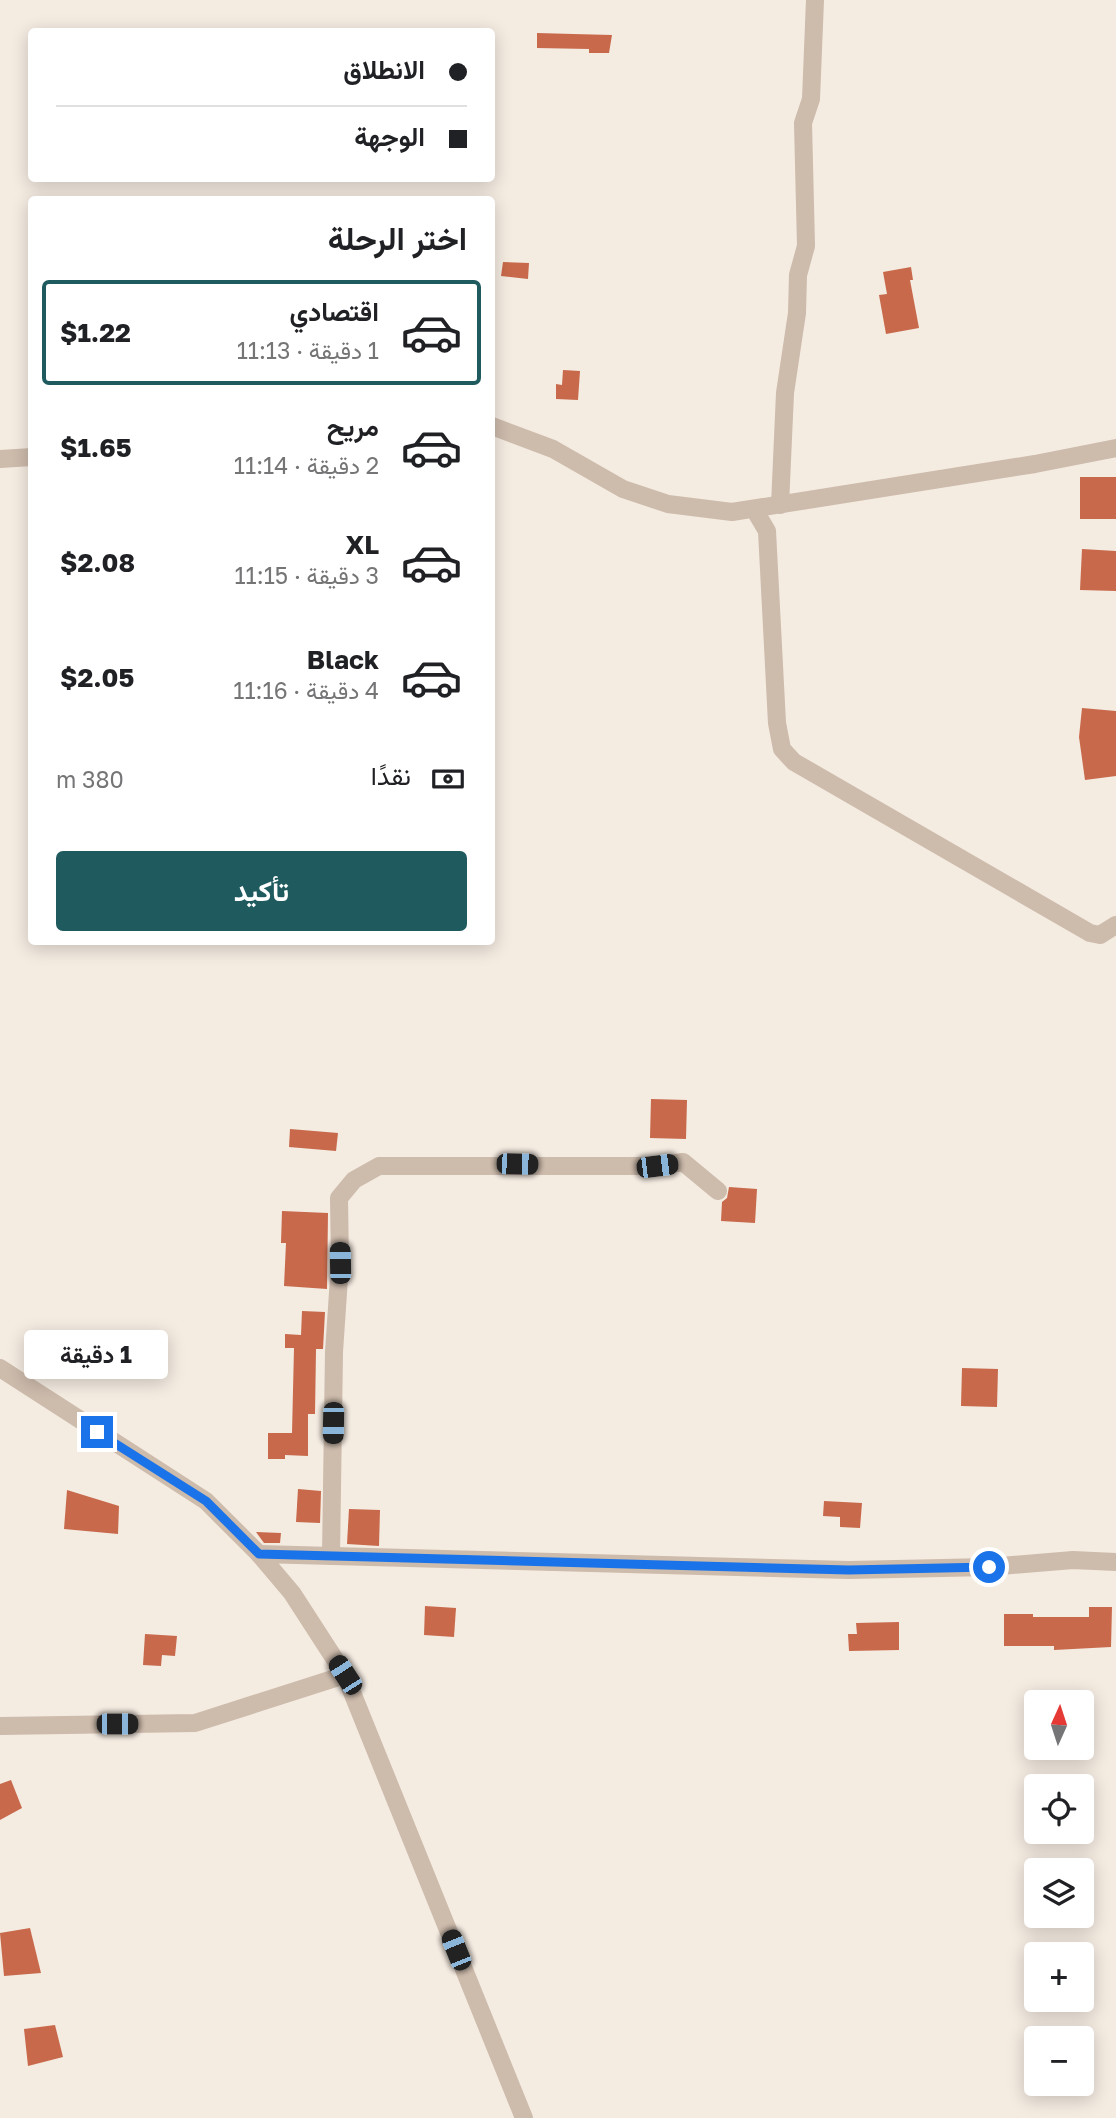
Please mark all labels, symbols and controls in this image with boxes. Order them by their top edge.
text: الانطلاق [343,54,425,85]
text: الوجهة [354,121,425,152]
text: اختر الرحلة [328,219,467,257]
text: اقتصادي [290,296,379,327]
icon: car [400,301,463,364]
text: $1.22 [60,317,131,348]
text: 1 دقيقة · 11:13 [237,336,379,364]
text: مريح [327,411,379,442]
icon: car [400,416,463,479]
text: $1.65 [60,432,132,463]
text: 2 دقيقة · 11:14 [234,451,379,479]
text: XL [345,529,379,560]
icon: car [400,531,463,594]
text: $2.08 [60,547,135,578]
text: 3 دقيقة · 11:15 [234,561,379,589]
text: Black [307,644,379,675]
icon: car [400,646,463,709]
text: $2.05 [60,662,134,693]
text: 4 دقيقة · 11:16 [233,676,379,704]
text: نقدًا [371,760,411,791]
icon: cash [429,760,467,798]
text: 380 m [56,765,124,793]
button: تأكيد [56,851,467,931]
car [496,1153,539,1175]
car [635,1153,680,1179]
car [330,1242,351,1284]
callout: 1 دقيقة [25,1330,169,1380]
text: 1 دقيقة [60,1340,132,1368]
car [323,1402,344,1444]
route end [81,1416,113,1448]
route start [973,1551,1005,1583]
car [325,1652,366,1698]
north arrow [1024,1690,1094,1760]
map controls [1024,1690,1094,2096]
car [97,1714,139,1735]
button: locate [1024,1774,1094,1844]
button: layers [1024,1858,1094,1928]
car [439,1927,474,1973]
button: + [1024,1942,1094,2012]
button: − [1024,2026,1094,2096]

